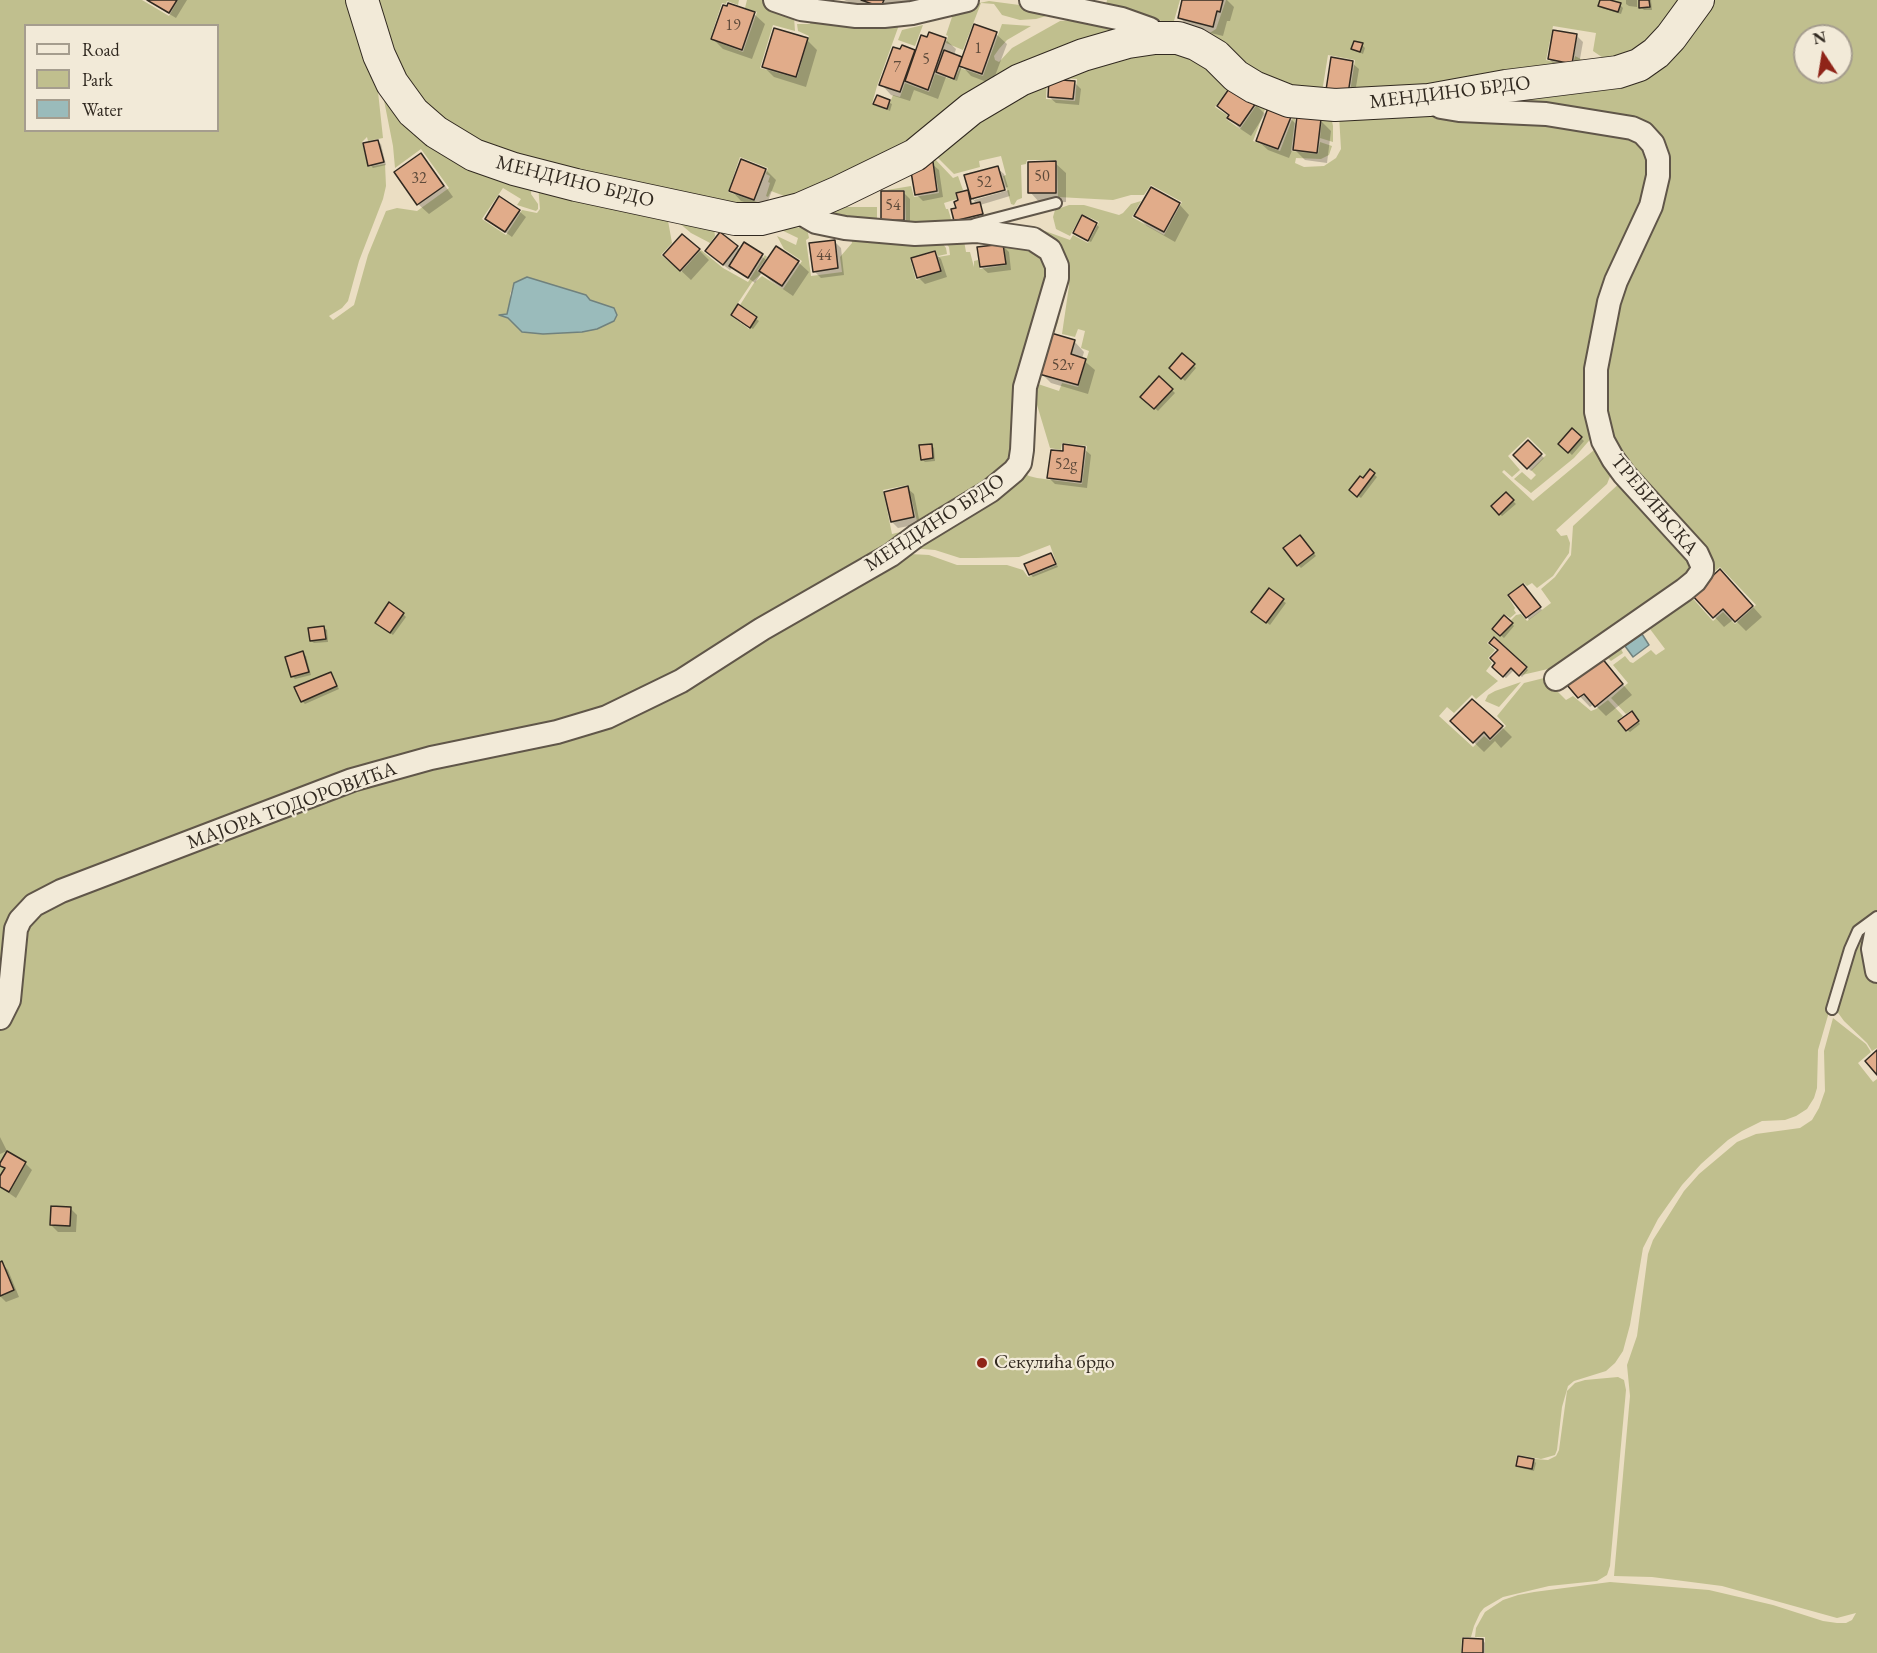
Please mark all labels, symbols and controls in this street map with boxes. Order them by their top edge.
house number: 19 [725,16,741,36]
legend [24,24,219,132]
north arrow [1793,24,1853,84]
text: N [1811,26,1828,49]
text: Road [82,38,120,61]
house number: 1 [974,39,982,59]
house number: 5 [922,50,930,70]
house number: 7 [893,58,901,78]
text: Park [82,68,113,91]
street label: МЕНДИНО БРДО [1368,71,1532,115]
text: Water [82,98,123,121]
street label: МЕНДИНО БРДО [493,151,657,213]
house number: 50 [1034,167,1050,187]
house number: 32 [411,169,427,189]
house number: 52 [976,173,992,193]
house number: 54 [885,196,901,216]
house number: 44 [816,246,832,266]
house number: 52v [1052,356,1074,376]
street label: ТРЕБИЊСКА [1605,450,1703,560]
house number: 52g [1055,455,1077,475]
street label: МЕНДИНО БРДО [861,469,1009,577]
street label: МАЈОРА ТОДОРОВИЋА [184,757,400,855]
place label: Секулића брдо [994,1351,1115,1375]
marker: Секулића брдо [975,1356,989,1370]

